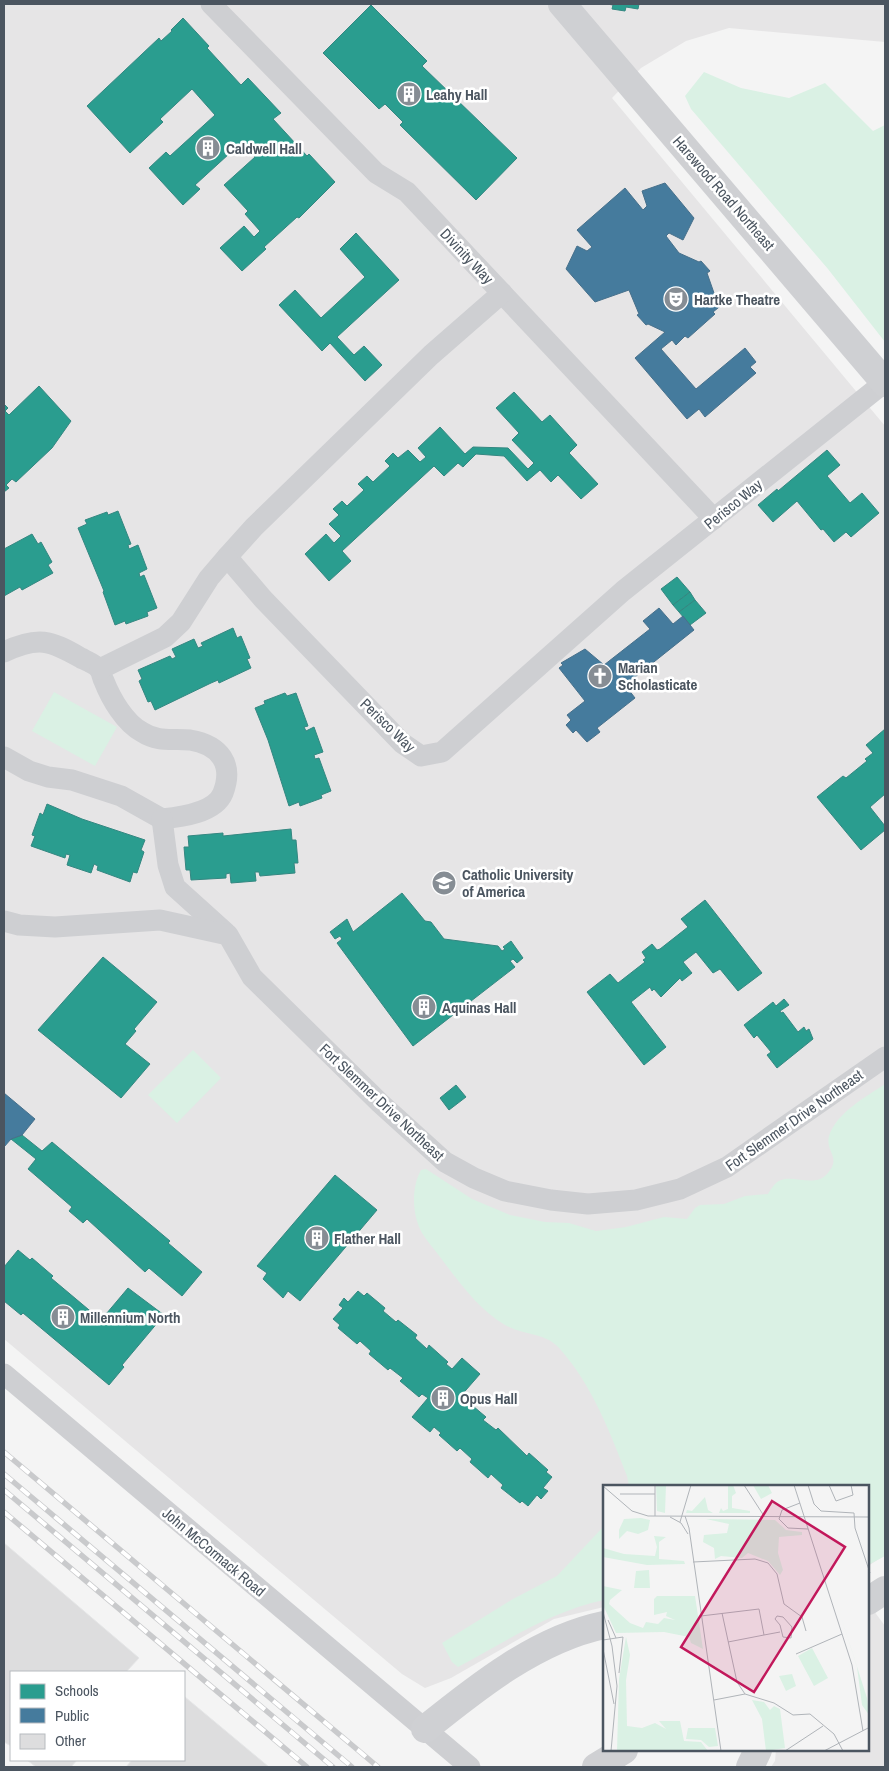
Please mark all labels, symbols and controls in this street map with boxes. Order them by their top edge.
building icon: Leahy Hall [396,81,422,107]
place label: Leahy Hall [426,84,488,105]
street label: Harewood Road Northeast [668,131,780,255]
building icon: Caldwell Hall [195,135,221,161]
place label: Caldwell Hall [226,138,302,159]
street label: Divinity Way [436,224,499,289]
theatre icon: Hartke Theatre [663,286,689,312]
place label: Hartke Theatre [694,289,780,310]
street label: Perisco Way [699,474,767,534]
place label: Marian Scholasticate [618,657,697,695]
church icon: Marian Scholasticate [587,663,613,689]
street label: Perisco Way [356,693,421,757]
place label: Catholic University of America [462,864,574,902]
school or university icon: Catholic University of America [431,870,457,896]
building icon: Aquinas Hall [411,994,437,1020]
place label: Aquinas Hall [442,997,517,1018]
street label: Fort Slemmer Drive Northeast [315,1039,449,1166]
street label: Fort Slemmer Drive Northeast [721,1064,867,1175]
building icon: Flather Hall [304,1225,330,1251]
place label: Flather Hall [334,1228,401,1249]
building icon: Millennium North [50,1304,76,1330]
place label: Millennium North [80,1307,180,1328]
building icon: Opus Hall [430,1385,456,1411]
place label: Opus Hall [460,1388,517,1409]
inset map [603,1485,869,1751]
street label: John McCormack Road [158,1503,270,1601]
legend [10,1671,185,1761]
text: Schools [55,1680,99,1701]
text: Public [55,1705,89,1726]
text: Other [55,1730,86,1751]

